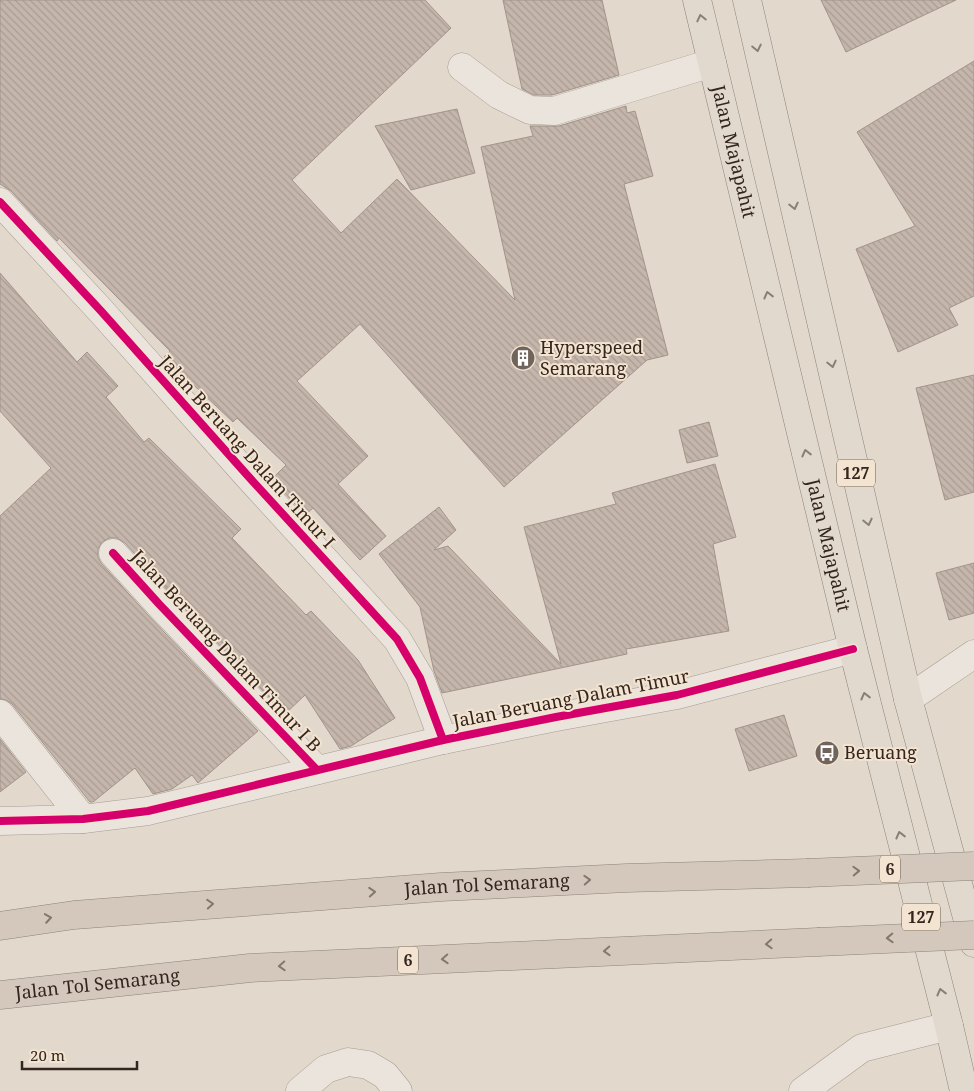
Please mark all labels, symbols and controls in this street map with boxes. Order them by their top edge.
one-way arrow [696,14,707,22]
one-way arrow [751,43,762,52]
street label: Jalan Majapahit [707,82,762,220]
one-way arrow [788,201,799,210]
one-way arrow [763,291,774,300]
place label: Hyperspeed Semarang [540,335,643,380]
building icon: Hyperspeed Semarang [510,345,536,371]
street label: Jalan Beruang Dalam Timur I [154,349,341,553]
one-way arrow [826,360,837,368]
one-way arrow [801,449,812,458]
road number: 127 [837,459,875,486]
street label: Jalan Majapahit [801,475,857,614]
one-way arrow [862,518,873,527]
street label: Jalan Beruang Dalam Timur I B [126,543,327,757]
street label: Jalan Beruang Dalam Timur [450,663,692,733]
one-way arrow [860,692,871,701]
bus stop icon: Beruang [814,740,840,766]
place label: Beruang [844,740,917,764]
one-way arrow [895,831,906,840]
road number: 6 [880,856,900,882]
one-way arrow [852,866,860,876]
street label: Jalan Tol Semarang [402,868,571,901]
one-way arrow [583,875,591,885]
one-way arrow [368,887,376,898]
one-way arrow [206,899,214,910]
road number: 127 [902,904,940,930]
one-way arrow [44,914,53,924]
one-way arrow [886,933,894,944]
one-way arrow [765,938,773,949]
road number: 6 [398,946,418,974]
one-way arrow [603,946,611,957]
one-way arrow [441,953,449,964]
one-way arrow [278,961,286,972]
street label: Jalan Tol Semarang [13,963,181,1004]
one-way arrow [936,989,946,997]
scale bar [22,1038,138,1070]
text: 20 m [30,1045,65,1065]

